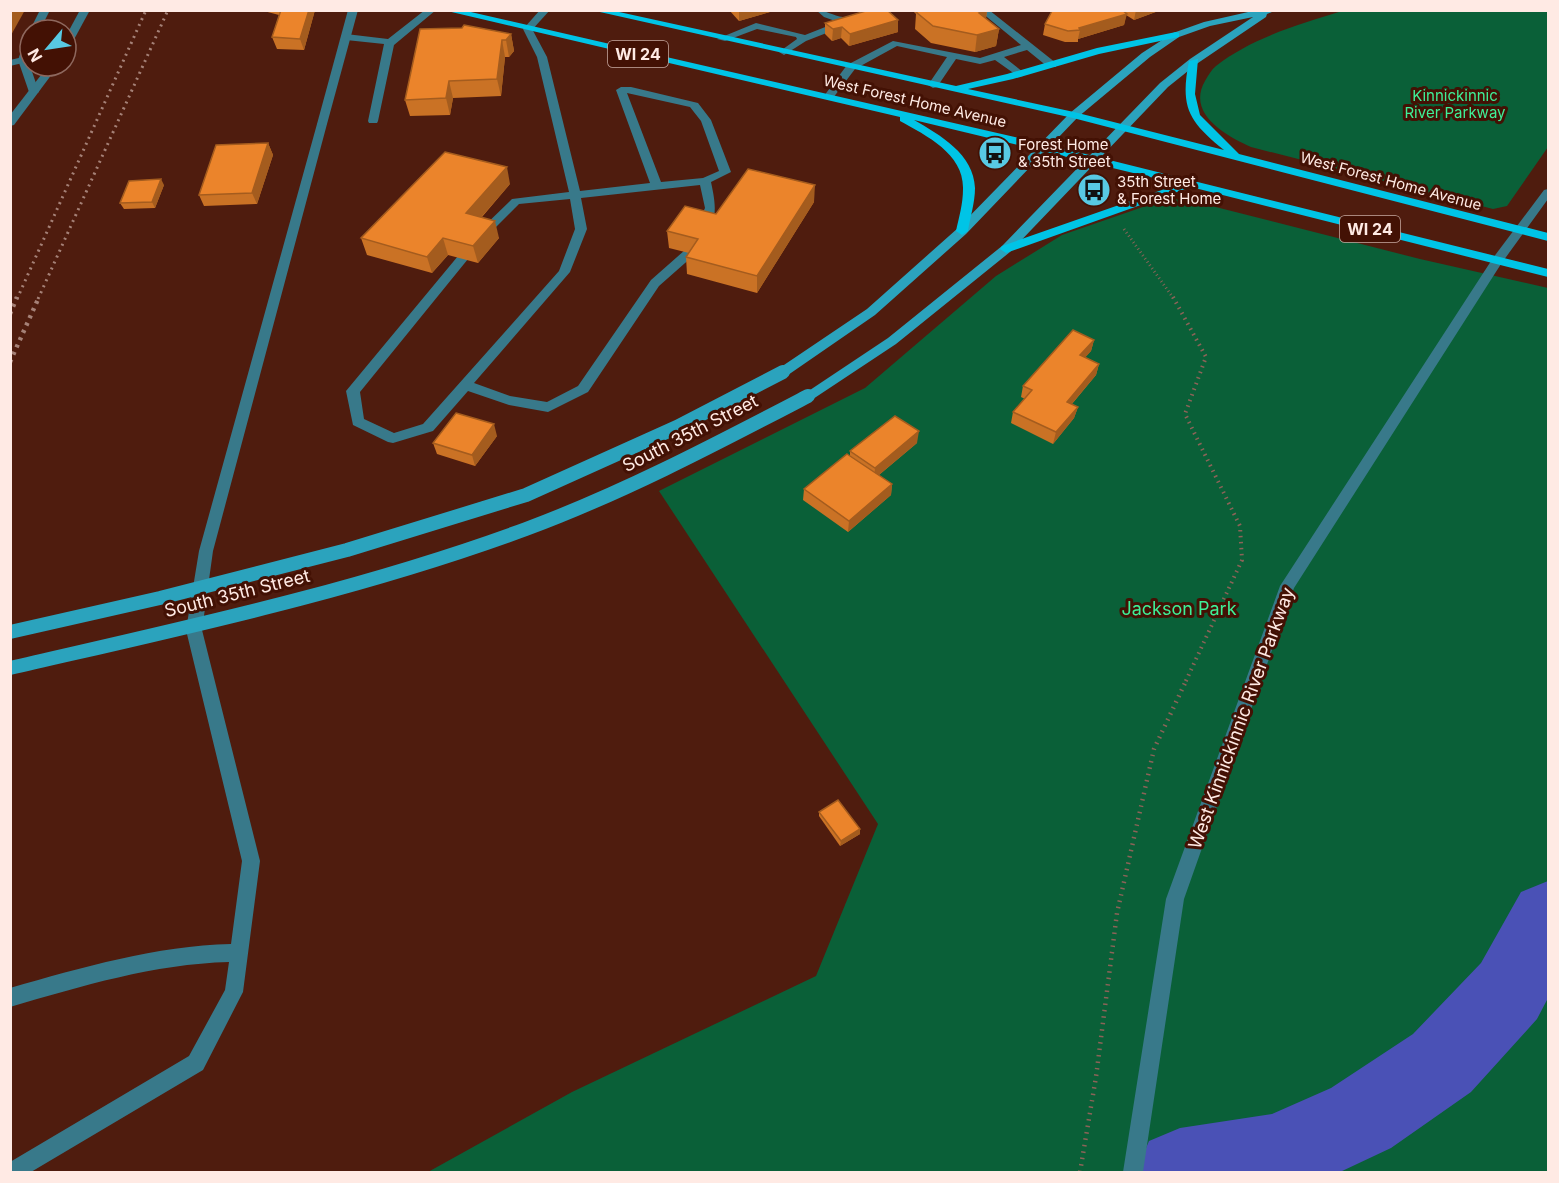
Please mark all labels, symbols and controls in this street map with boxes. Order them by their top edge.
north arrow [18,18,78,78]
road number: WI 24 [608,41,668,67]
text: N [23,45,47,65]
street label: West Forest Home Avenue [822,71,1008,131]
park label: Kinnickinnic River Parkway [1404,86,1506,122]
bus stop icon: Forest Home & 35th Street [977,135,1013,171]
place label: Forest Home & 35th Street [1018,135,1111,171]
street label: West Forest Home Avenue [1298,148,1484,214]
bus stop icon: 35th Street & Forest Home [1076,172,1112,208]
place label: 35th Street & Forest Home [1117,172,1221,208]
road number: WI 24 [1340,216,1400,242]
street label: South 35th Street [619,390,761,476]
street label: South 35th Street [162,565,312,621]
street label: West Kinnickinnic River Parkway [1184,584,1298,852]
park label: Jackson Park [1121,598,1237,619]

